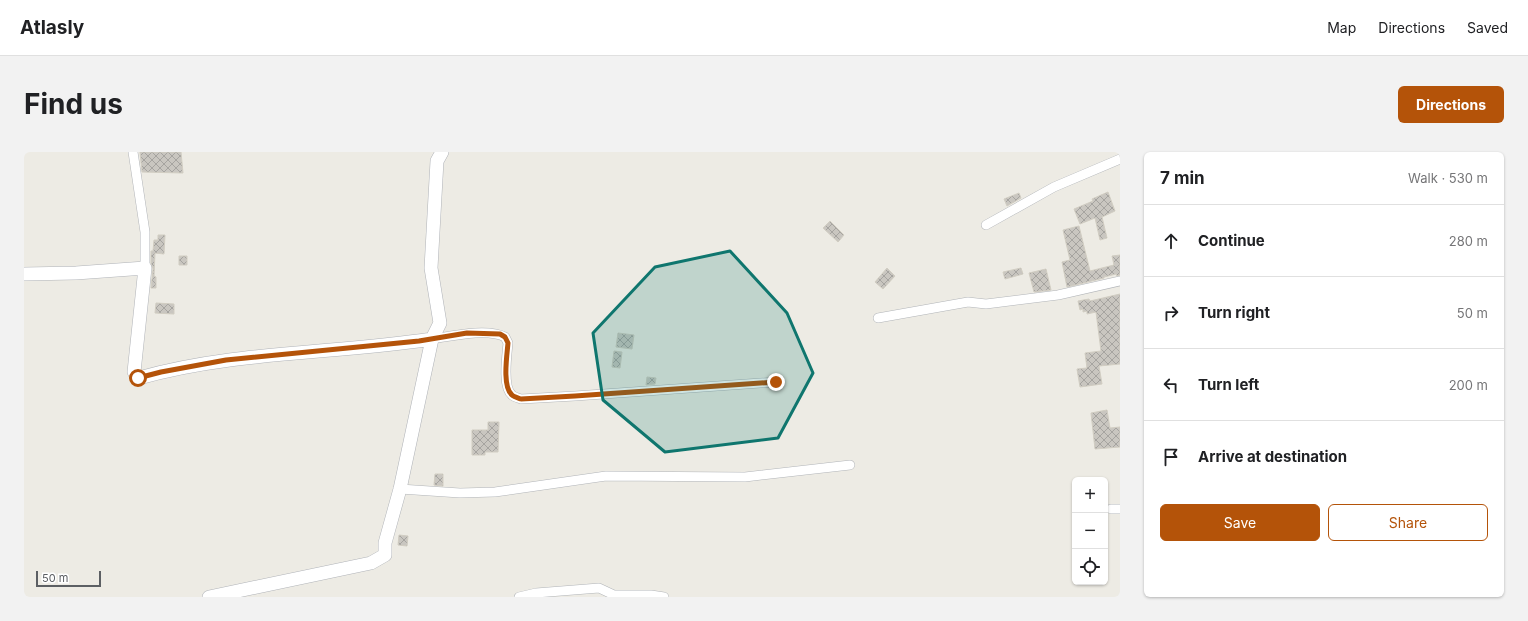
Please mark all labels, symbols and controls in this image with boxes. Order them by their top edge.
text: Atlasly [20,16,84,39]
text: Map [1327,19,1356,36]
text: Directions [1378,19,1445,36]
text: Saved [1467,19,1508,36]
button: Directions [1398,86,1504,123]
text: Find us [24,87,123,121]
text: 7 min [1160,168,1205,188]
text: Walk · 530 m [1408,170,1488,186]
icon: ahead [1160,230,1182,252]
text: Continue [1198,231,1265,250]
text: 280 m [1449,233,1488,249]
icon: right [1160,302,1182,324]
text: Turn right [1198,303,1270,322]
text: 50 m [1457,305,1488,321]
route start [129,369,147,387]
route end [767,373,785,391]
icon: left [1160,374,1182,396]
text: Turn left [1198,375,1259,394]
text: 200 m [1449,377,1488,393]
icon: arrive [1160,446,1182,468]
text: Arrive at destination [1198,447,1347,466]
map controls [1072,477,1108,585]
button: + [1072,477,1108,513]
button: Save [1160,504,1320,541]
button: Share [1328,504,1488,541]
button: − [1072,513,1108,549]
button: locate [1072,549,1108,585]
scale bar [36,569,101,588]
text: 50 m [42,571,68,585]

